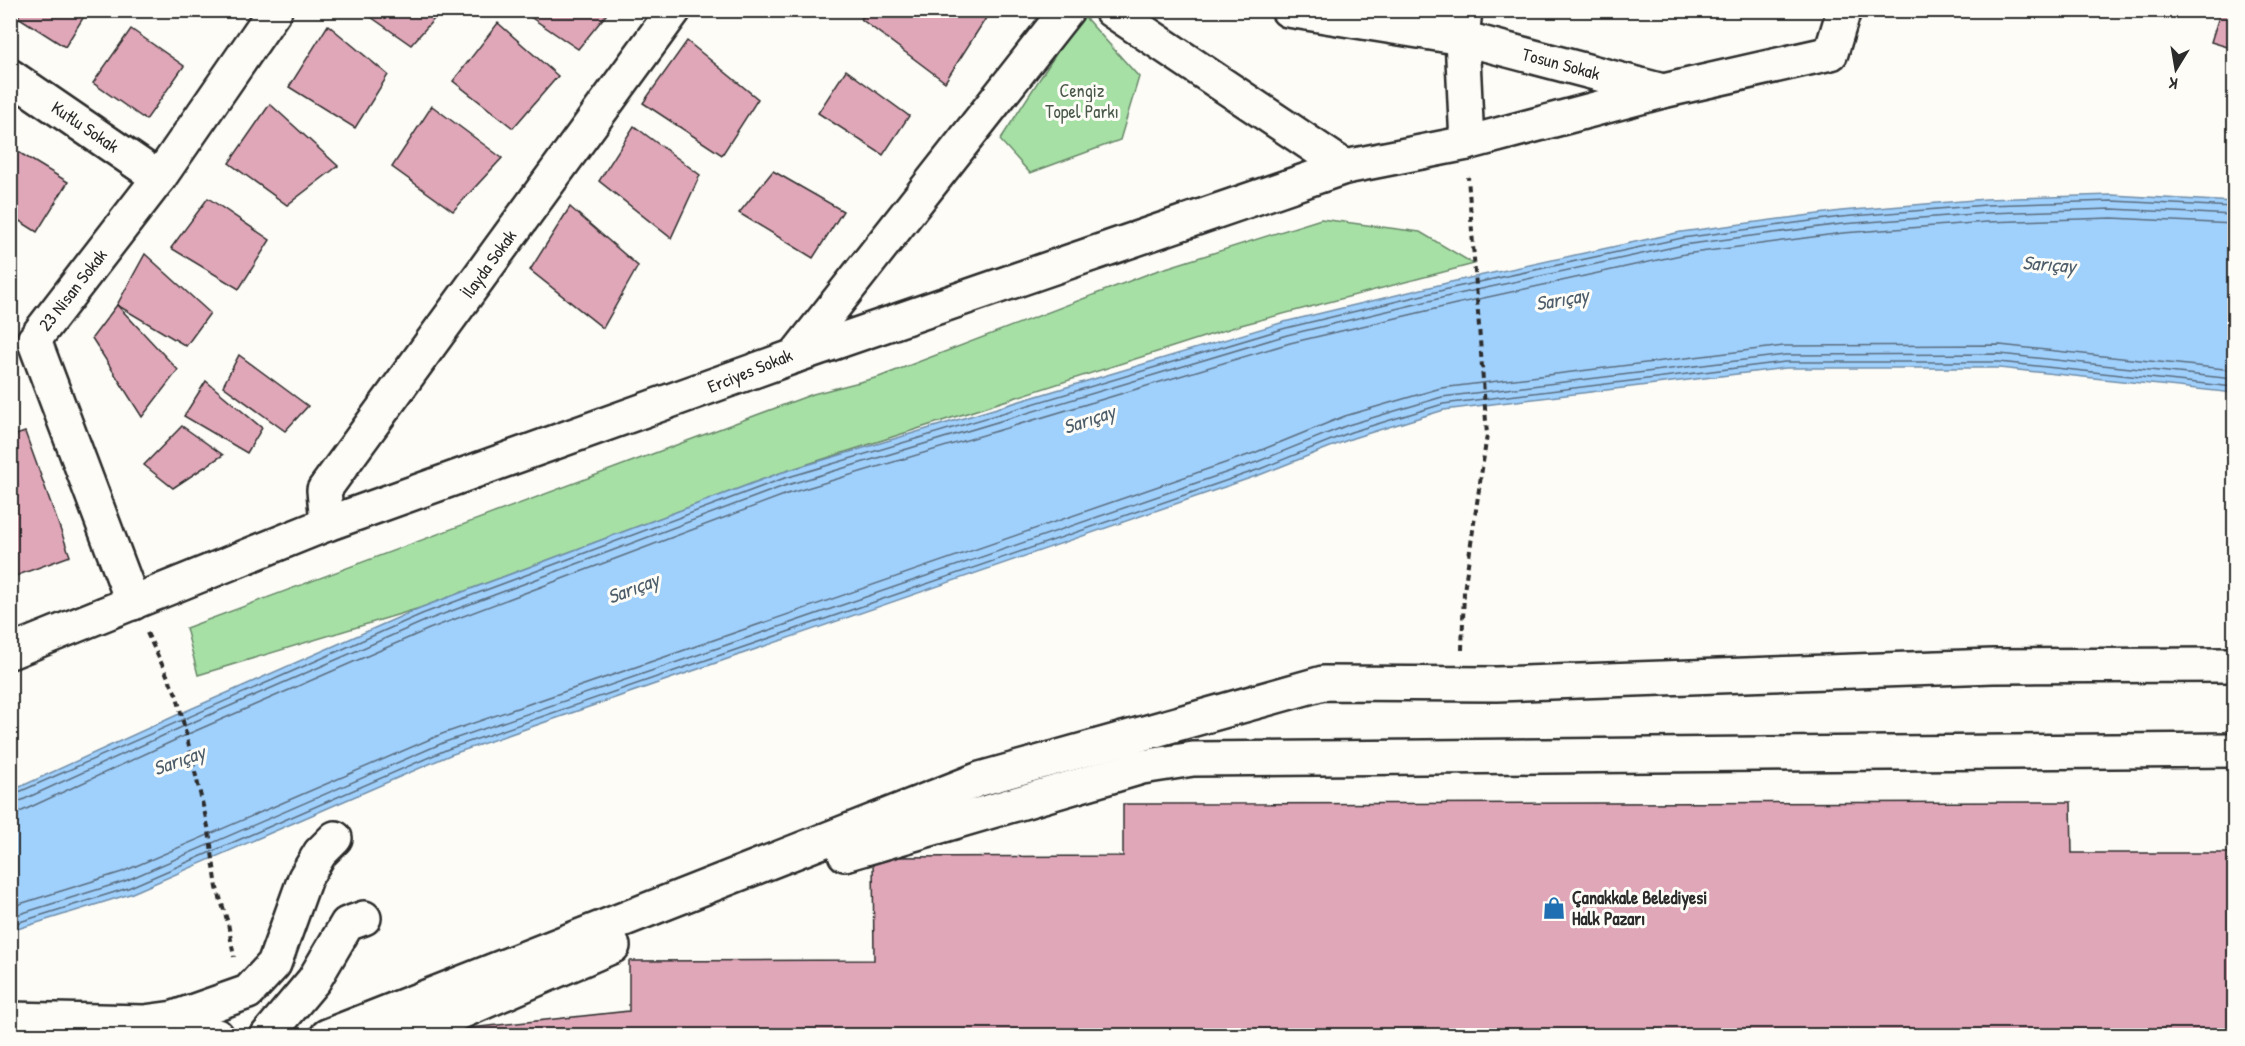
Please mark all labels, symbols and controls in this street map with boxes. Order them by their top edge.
north arrow [2146,39,2206,99]
street label: Tosun Sokak [1519,41,1603,86]
text: K [2166,72,2179,95]
park label: Cengiz Topel Parkı [1045,78,1119,124]
street label: Kutlu Sokak [47,95,124,159]
street label: İlayda Sokak [455,224,522,303]
street label: 23 Nisan Sokak [33,243,113,336]
water label: Sarıçay [2021,248,2079,280]
water label: Sarıçay [1533,280,1593,317]
street label: Erciyes Sokak [704,342,796,399]
water label: Sarıçay [1059,396,1121,441]
water label: Sarıçay [603,564,665,611]
water label: Sarıçay [149,737,211,782]
place label: Çanakkale Belediyesi Halk Pazarı [1572,885,1707,931]
shop icon: Çanakkale Belediyesi Halk Pazarı [1541,895,1567,921]

